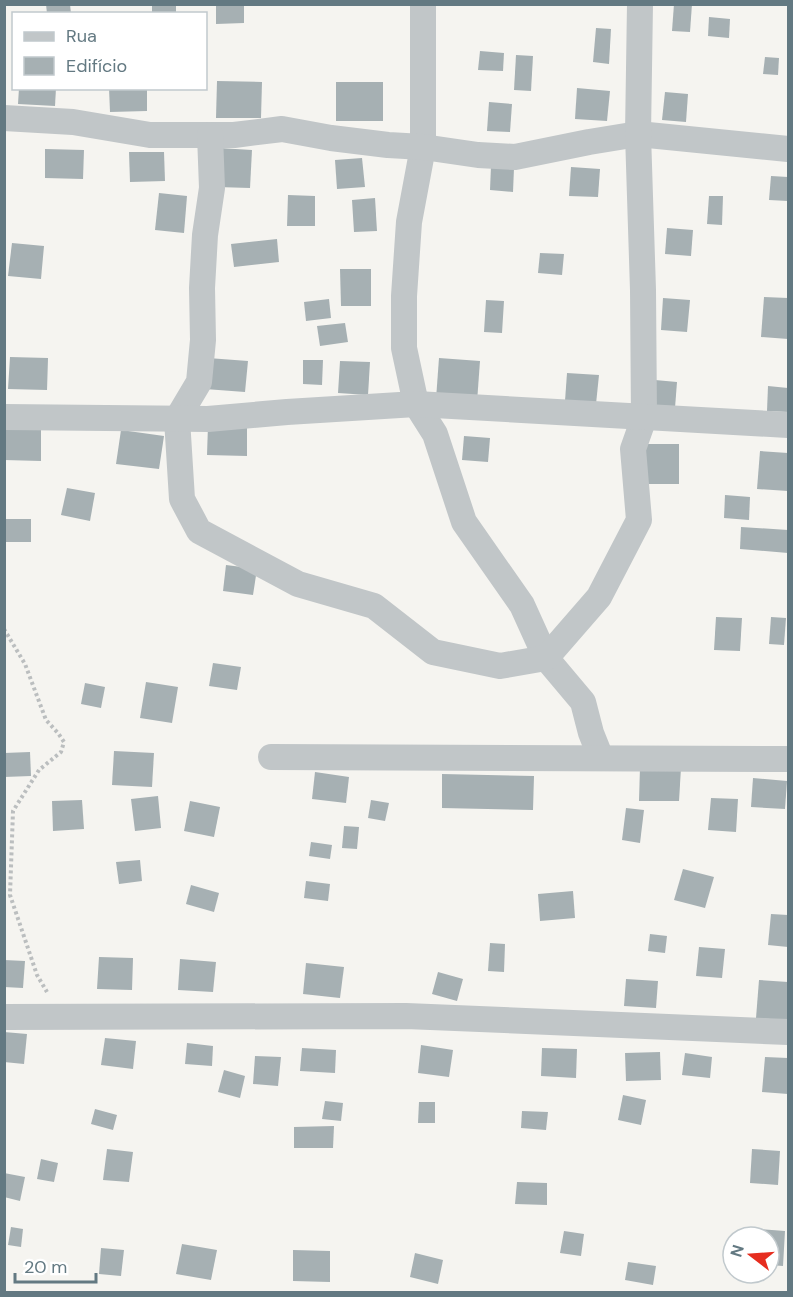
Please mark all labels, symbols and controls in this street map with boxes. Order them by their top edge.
legend [12,12,207,90]
text: Rua [66,24,97,48]
text: Edifício [66,54,127,78]
north arrow [721,1225,781,1285]
text: N [725,1242,749,1259]
scale bar [15,1246,96,1284]
text: 20 m [24,1255,67,1279]

